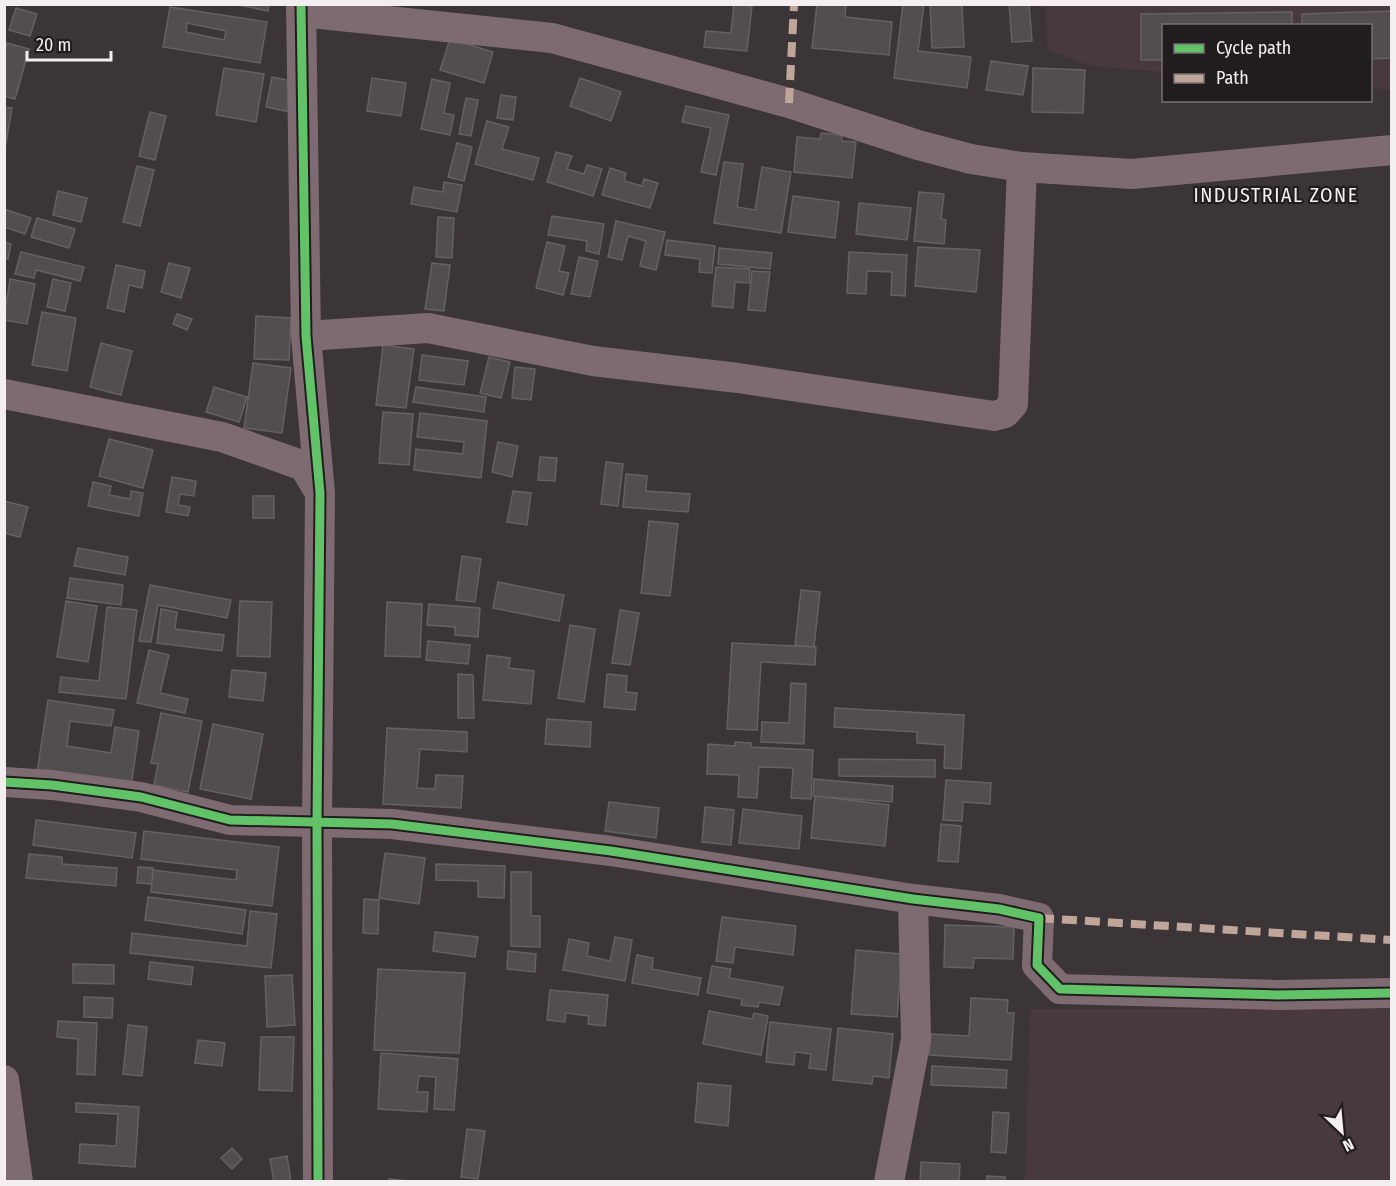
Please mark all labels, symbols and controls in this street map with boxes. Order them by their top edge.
scale bar [27,24,111,62]
legend [1162,24,1372,102]
text: 20 m [36,34,71,56]
text: Cycle path [1216,37,1291,59]
text: Path [1216,67,1249,89]
district label: INDUSTRIAL ZONE [1193,183,1359,207]
north arrow [1312,1102,1372,1162]
text: N [1340,1134,1357,1156]

